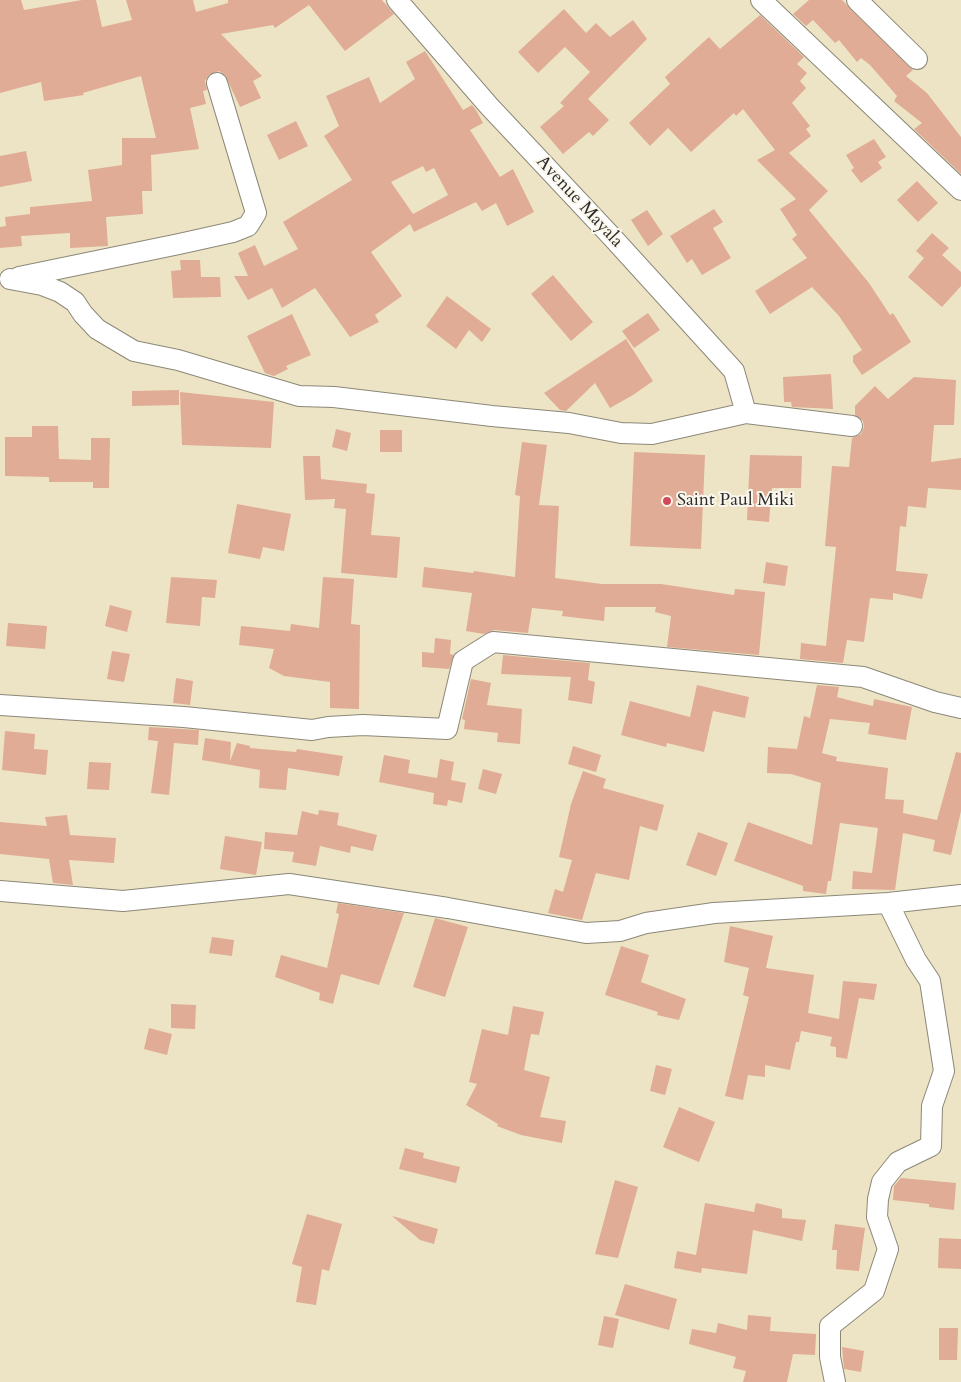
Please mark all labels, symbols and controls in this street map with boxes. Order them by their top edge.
street label: Avenue Mayala [531,152,627,252]
place label: Saint Paul Miki [677,490,794,512]
marker: Saint Paul Miki [661,495,673,507]

